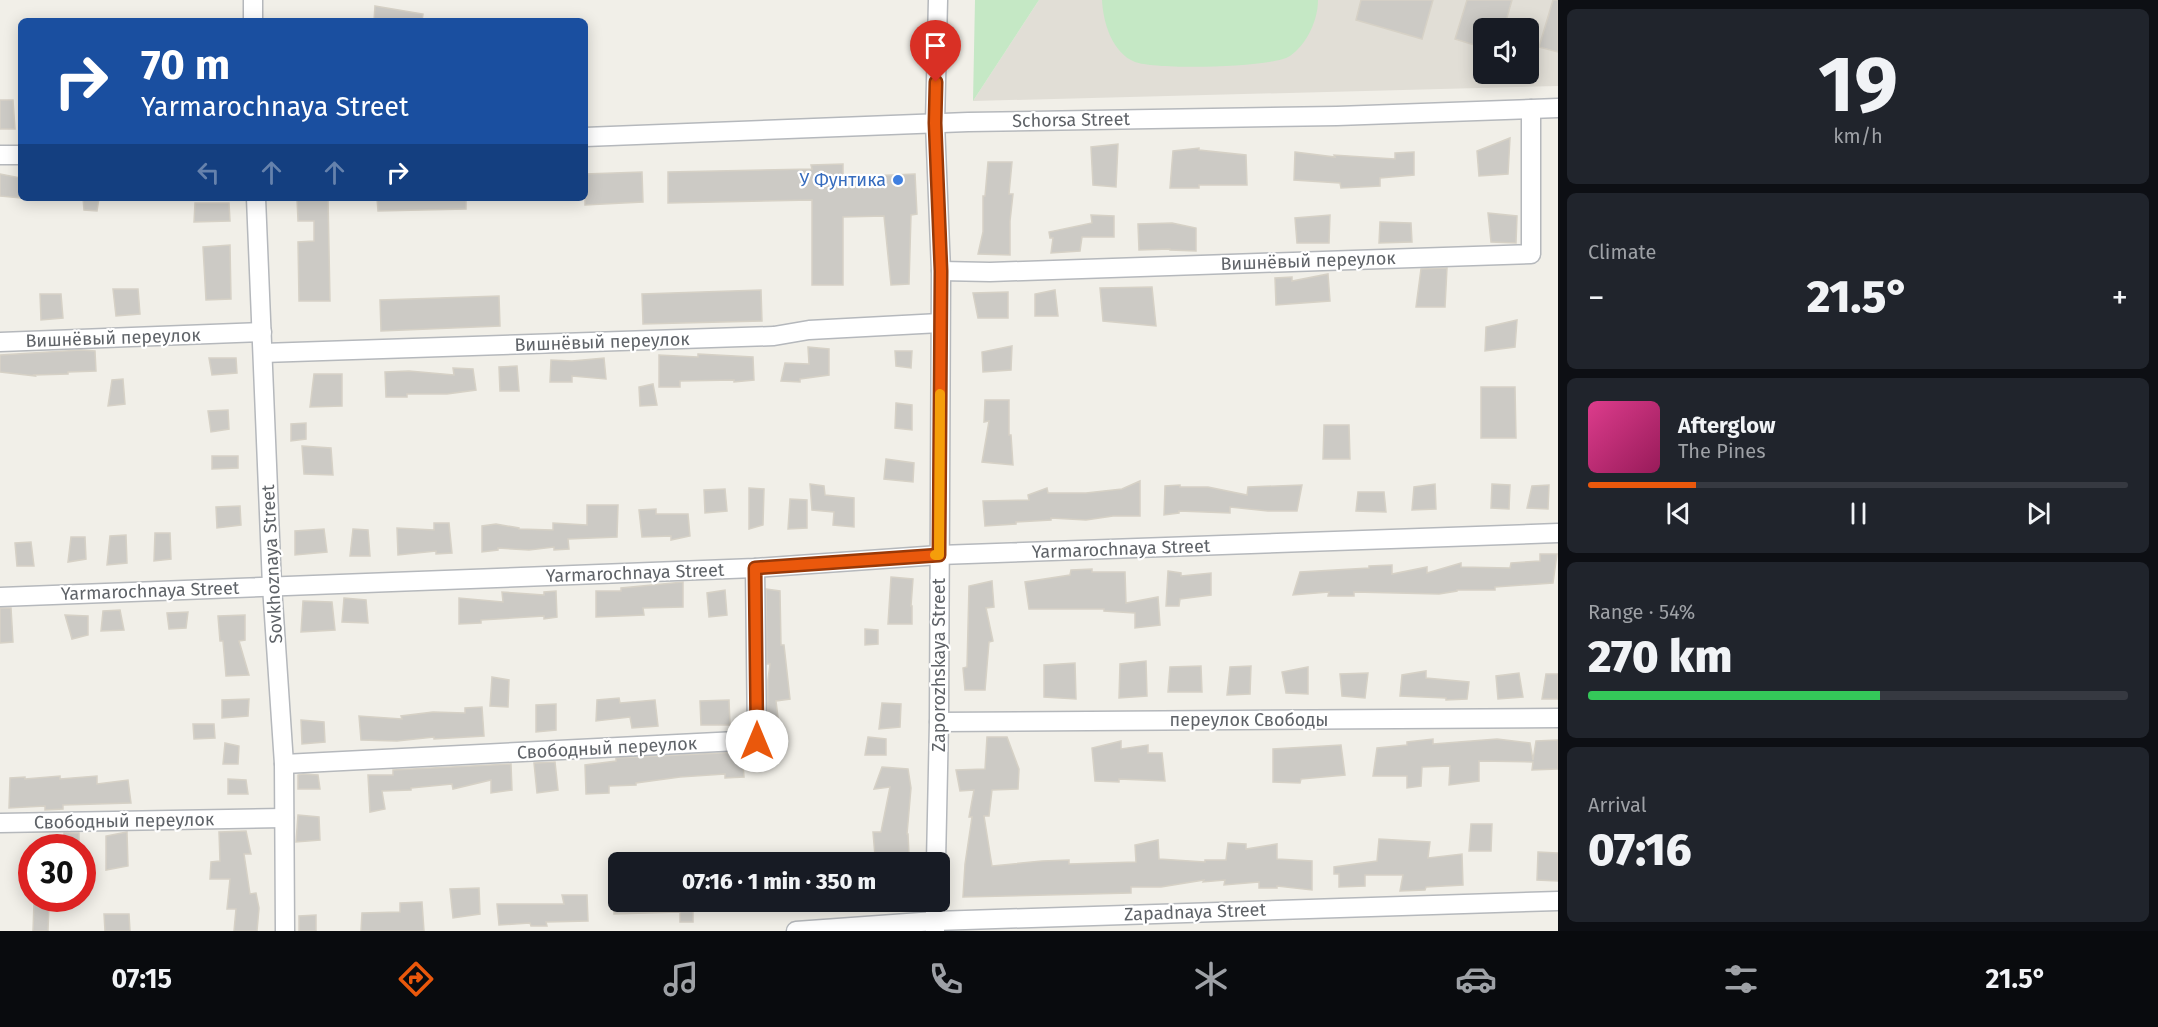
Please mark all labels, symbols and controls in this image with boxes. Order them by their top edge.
map controls [1473,18,1539,84]
button: sound [1473,18,1539,84]
pin [910,20,961,82]
icon: arrive [919,29,952,62]
text: 19 [1818,38,1898,132]
text: 70 m [141,40,230,90]
icon: right [42,42,120,120]
text: Yarmarochnaya Street [141,91,409,123]
street label: Schorsa Street [1012,108,1131,132]
text: km/h [1833,124,1883,148]
icon: left [192,156,225,189]
icon: ahead [255,156,288,189]
icon: ahead [318,156,351,189]
icon: right [381,156,414,189]
place label: У Фунтика [799,169,886,191]
marker: У Фунтика [891,173,905,187]
text: Climate [1588,240,1656,264]
street label: Вишнёвый переулок [1220,247,1397,275]
text: 21.5° [1807,270,1909,324]
text: − [1588,278,1605,318]
text: + [2112,278,2128,318]
street label: Вишнёвый переулок [25,324,202,352]
street label: Вишнёвый переулок [514,328,691,356]
text: Afterglow [1678,412,1775,439]
text: The Pines [1678,439,1765,463]
street label: Sovkhoznaya Street [257,483,287,644]
icon: previous [1662,497,1695,530]
icon: pause [1842,497,1875,530]
icon: next [2022,497,2055,530]
street label: Yarmarochnaya Street [1031,535,1211,563]
street label: Yarmarochnaya Street [545,559,725,587]
street label: Yarmarochnaya Street [60,577,240,605]
street label: Zaporozhskaya Street [928,577,950,752]
text: Range · 54% [1588,600,1695,624]
text: 270 km [1588,630,1732,684]
position arrow [725,709,789,773]
street label: переулок Свободы [1170,709,1328,731]
street label: Свободный переулок [516,732,698,764]
text: Arrival [1588,793,1647,817]
street label: Свободный переулок [34,808,215,834]
text: 07:16 [1588,823,1692,877]
speed limit sign: 30 [18,834,96,912]
text: 07:16 · 1 min · 350 m [682,868,876,895]
street label: Zapadnaya Street [1124,899,1267,925]
icon: directions [395,958,437,1000]
icon: music [660,958,702,1000]
icon: phone [925,958,967,1000]
icon: climate [1190,958,1232,1000]
icon: car [1455,958,1497,1000]
icon: filters [1720,958,1762,1000]
text: 07:15 [112,963,172,995]
text: 21.5° [1986,963,2046,995]

